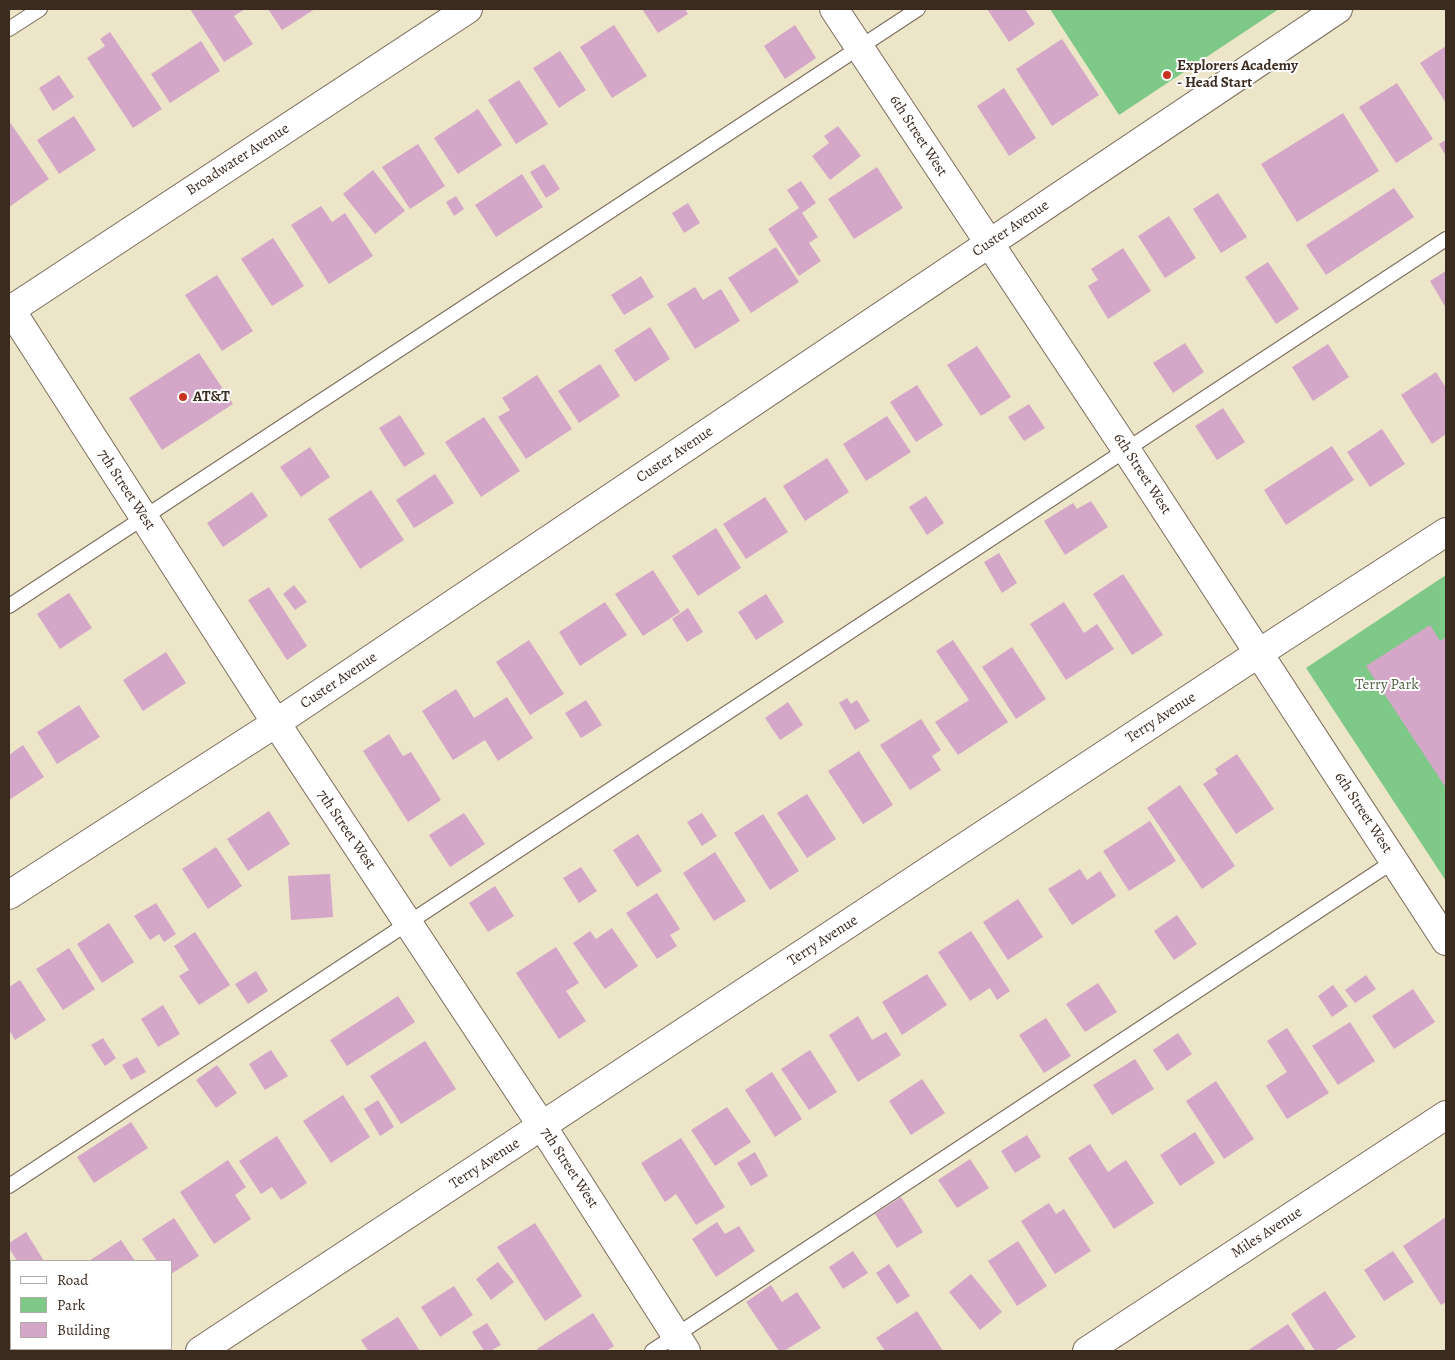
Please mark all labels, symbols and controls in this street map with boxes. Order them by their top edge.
place label: Explorers Academy - Head Start [1177,57,1298,92]
marker: Explorers Academy - Head Start [1161,69,1173,81]
street label: 6th Street West [885,92,951,180]
street label: Broadwater Avenue [183,120,293,200]
street label: Custer Avenue [969,197,1053,261]
place label: AT&T [193,388,230,406]
marker: AT&T [177,391,189,403]
street label: Custer Avenue [633,423,717,487]
street label: 6th Street West [1109,430,1175,518]
street label: 7th Street West [93,446,159,534]
street label: Custer Avenue [297,649,381,713]
park label: Terry Park [1355,676,1419,694]
street label: Terry Avenue [1123,689,1199,747]
street label: 6th Street West [1330,769,1396,857]
street label: 7th Street West [313,787,379,873]
street label: Terry Avenue [785,912,861,970]
street label: 7th Street West [536,1124,602,1212]
street label: Terry Avenue [447,1135,523,1193]
street label: Miles Avenue [1228,1203,1306,1263]
legend [10,1260,172,1350]
text: Road [57,1270,88,1290]
text: Park [57,1295,85,1315]
text: Building [57,1320,110,1340]

